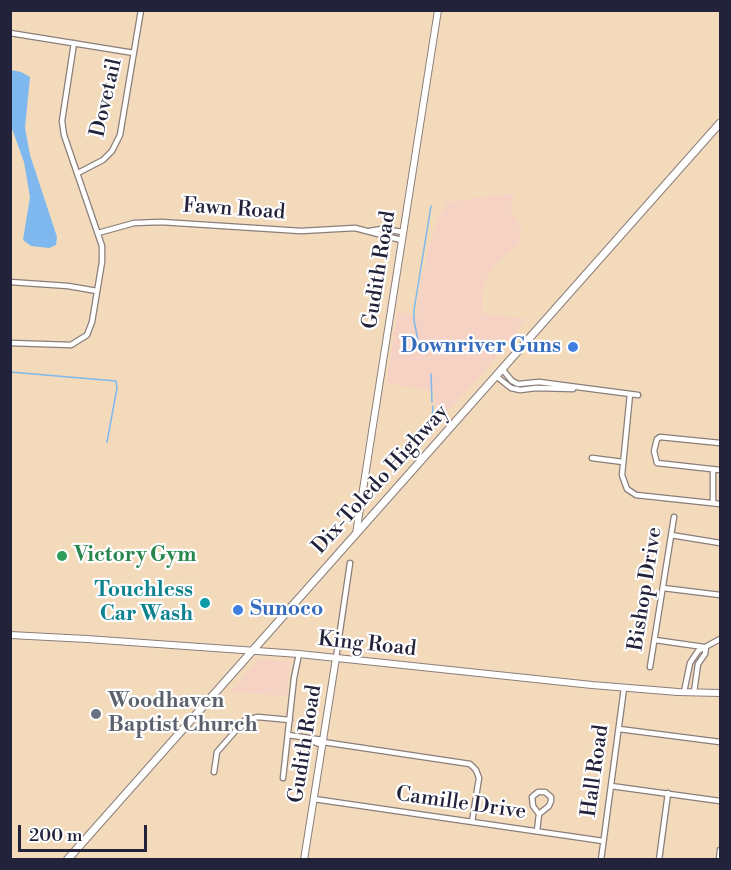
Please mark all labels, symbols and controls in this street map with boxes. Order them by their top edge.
street label: Dovetail [86,56,128,140]
street label: Fawn Road [182,194,286,226]
street label: Gudith Road [358,209,402,331]
place label: Downriver Guns [400,334,561,360]
marker: Downriver Guns [566,340,580,354]
street label: Dix-Toledo Highway [307,400,455,560]
street label: Bishop Drive [624,525,668,653]
place label: Victory Gym [74,543,196,569]
marker: Victory Gym [55,549,69,563]
place label: Touchless Car Wash [95,578,193,628]
marker: Touchless Car Wash [198,596,212,610]
place label: Sunoco [250,597,323,623]
marker: Sunoco [231,603,245,617]
street label: King Road [317,627,417,663]
street label: Gudith Road [284,683,328,805]
place label: Woodhaven Baptist Church [108,689,257,739]
marker: Woodhaven Baptist Church [89,707,103,721]
street label: Hall Road [577,723,615,819]
street label: Camille Drive [394,782,528,826]
scale bar [21,813,150,851]
text: 200 m [29,824,83,847]

